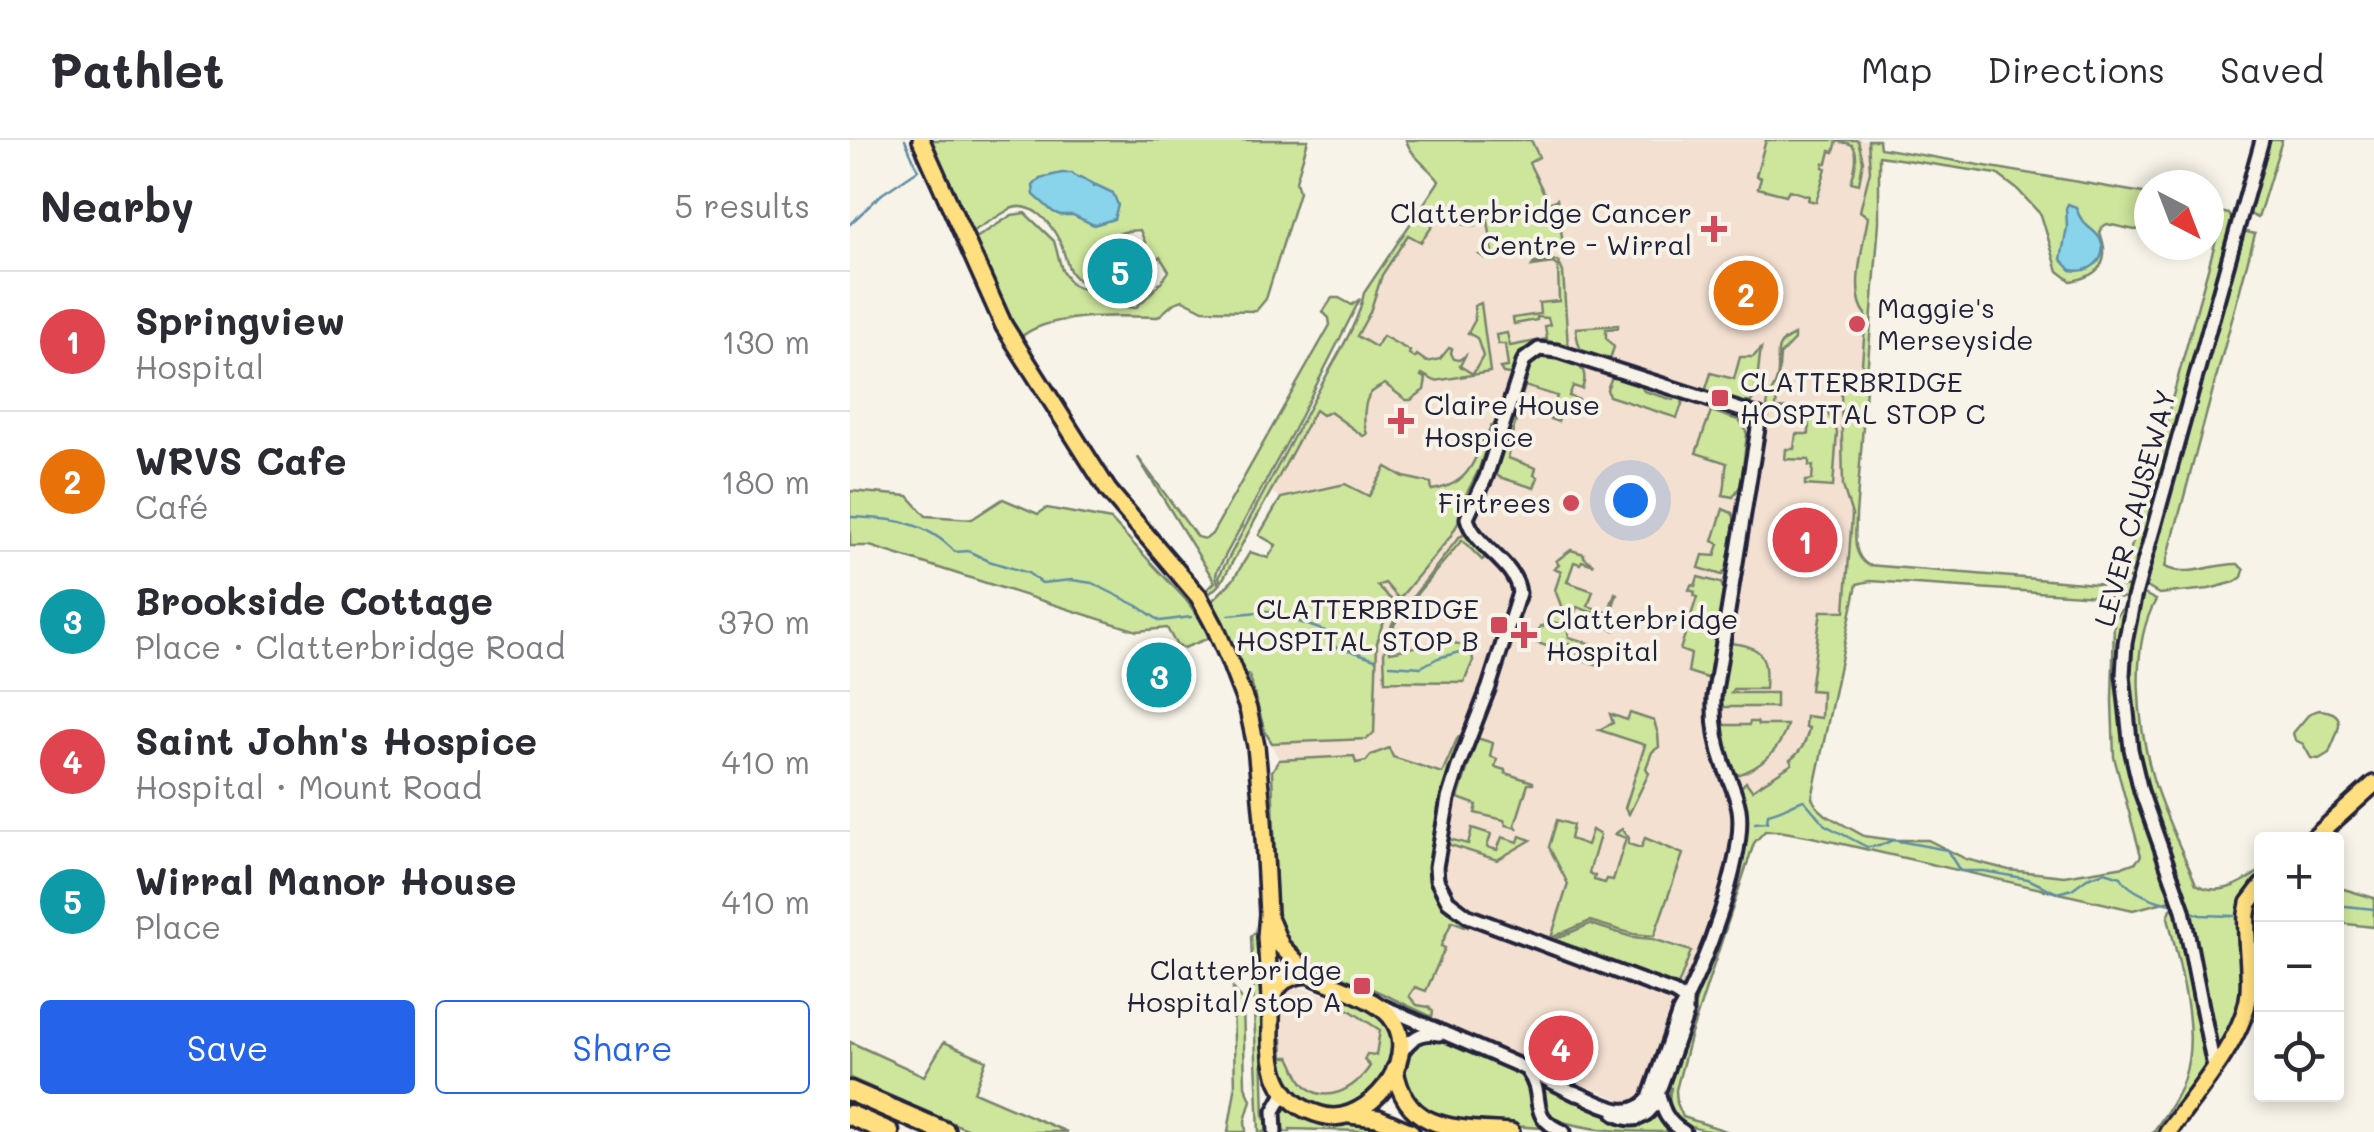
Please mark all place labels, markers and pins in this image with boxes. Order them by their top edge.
place label: Clatterbridge Cancer Centre - Wirral [1390,194,1692,262]
marker: Clatterbridge Cancer Centre - Wirral [1701,216,1727,242]
pin: 5 [1088,234,1152,308]
pin: 2 [1714,256,1778,330]
place label: Maggie's Merseyside [1877,289,2034,357]
marker: Maggie's Merseyside [1846,313,1868,335]
place label: CLATTERBRIDGE HOSPITAL STOP C [1740,363,1986,431]
place label: Claire House Hospice [1424,386,1600,454]
marker: CLATTERBRIDGE HOSPITAL STOP C [1709,387,1731,409]
marker: Claire House Hospice [1388,408,1414,434]
place label: Firtrees [1438,484,1551,520]
marker: Firtrees [1560,492,1582,514]
pin: 1 [1772,502,1838,578]
place label: CLATTERBRIDGE HOSPITAL STOP B [1236,590,1479,658]
place label: Clatterbridge Hospital [1546,600,1738,668]
marker: CLATTERBRIDGE HOSPITAL STOP B [1488,614,1510,636]
marker: Clatterbridge Hospital [1511,622,1537,648]
pin: 3 [1126,638,1192,712]
place label: Clatterbridge Hospital/stop A [1126,951,1342,1019]
marker: Clatterbridge Hospital/stop A [1351,975,1373,997]
pin: 4 [1528,1010,1594,1086]

